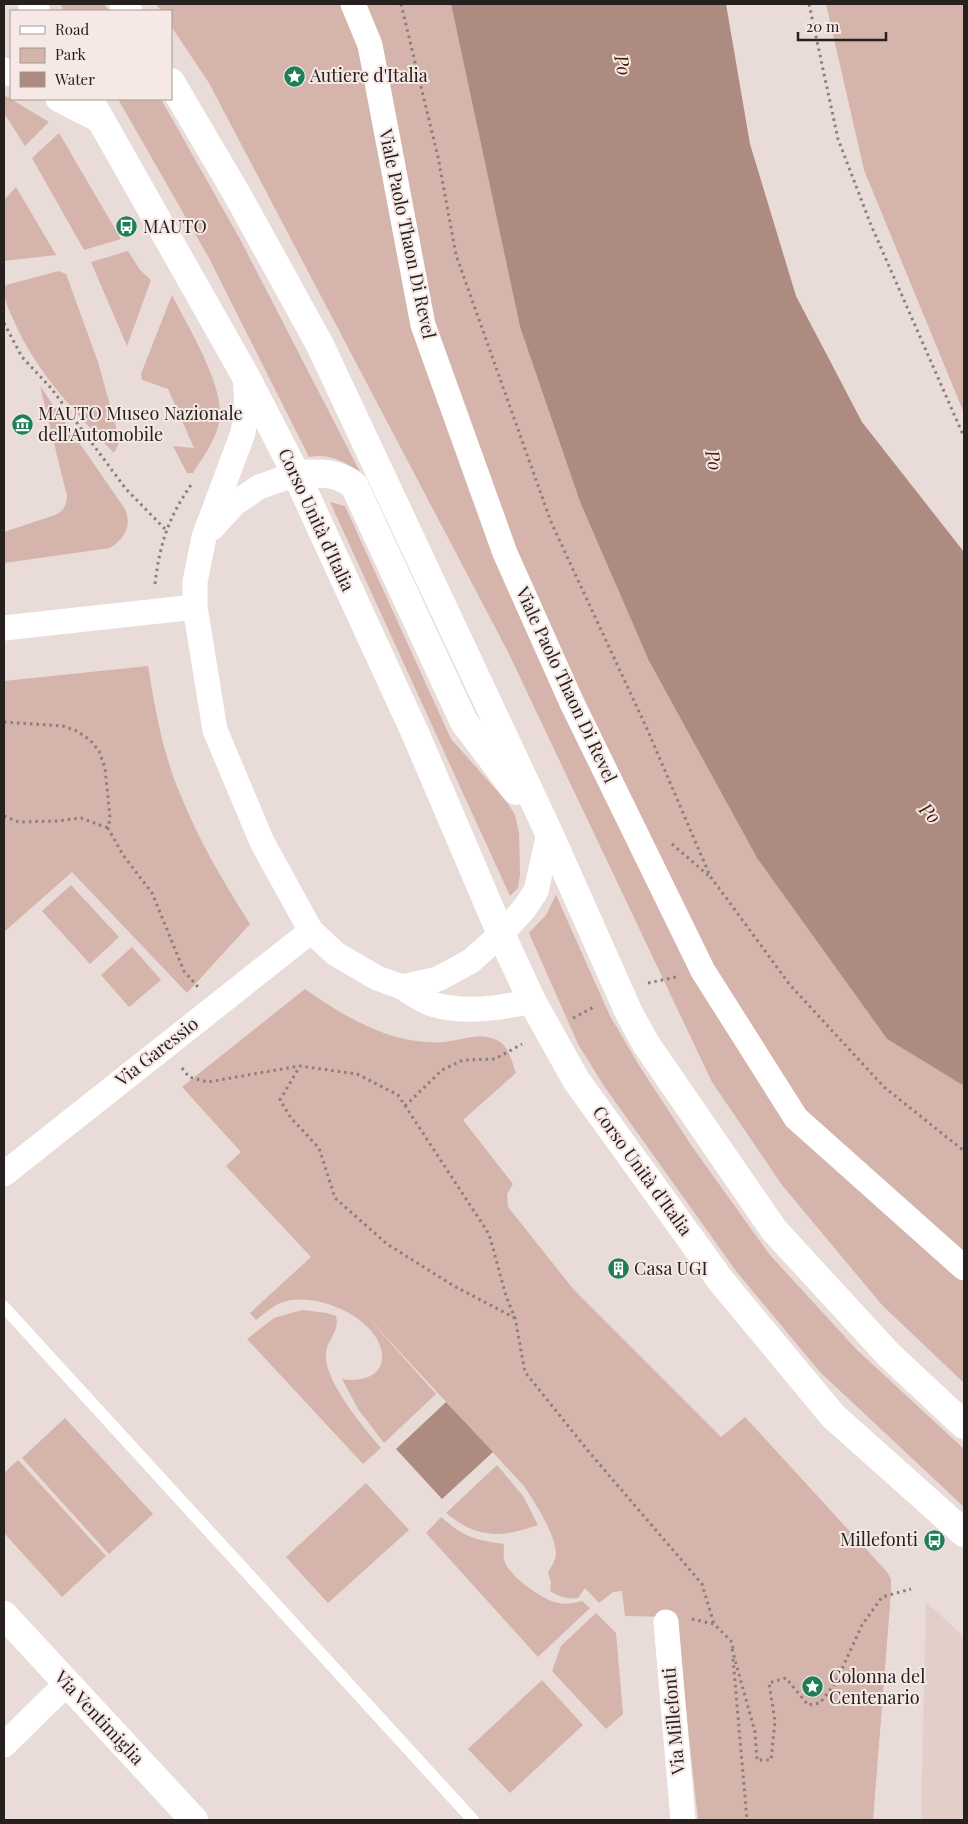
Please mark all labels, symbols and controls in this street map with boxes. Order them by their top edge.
legend [10,10,172,100]
scale bar [798,10,886,42]
text: 20 m [806,16,840,36]
text: Road [55,19,89,39]
text: Park [55,44,87,64]
water label: Po [609,51,639,78]
place label: Autiere d'Italia [309,63,428,87]
place icon: Autiere d'Italia [282,64,306,88]
text: Water [54,69,95,89]
street label: Viale Paolo Thaon Di Revel [374,126,442,341]
place label: MAUTO [143,214,207,238]
bus stop icon: MAUTO [115,215,139,239]
place label: MAUTO Museo Nazionale dell'Automobile [38,401,243,446]
museum icon: MAUTO Museo Nazionale dell'Automobile [10,412,34,436]
street label: Corso Unità d'Italia [273,444,361,595]
water label: Po [700,446,730,473]
street label: Viale Paolo Thaon Di Revel [510,582,623,786]
water label: Po [914,795,947,829]
street label: Via Garessio [109,1011,203,1092]
street label: Corso Unità d'Italia [588,1101,698,1240]
place label: Casa UGI [634,1256,708,1280]
building icon: Casa UGI [606,1257,630,1281]
place label: Millefonti [840,1527,918,1551]
bus stop icon: Millefonti [922,1528,946,1552]
street label: Via Ventimiglia [49,1664,150,1770]
place label: Colonna del Centenario [829,1664,925,1709]
street label: Via Millefonti [656,1667,690,1777]
place icon: Colonna del Centenario [801,1675,825,1699]

